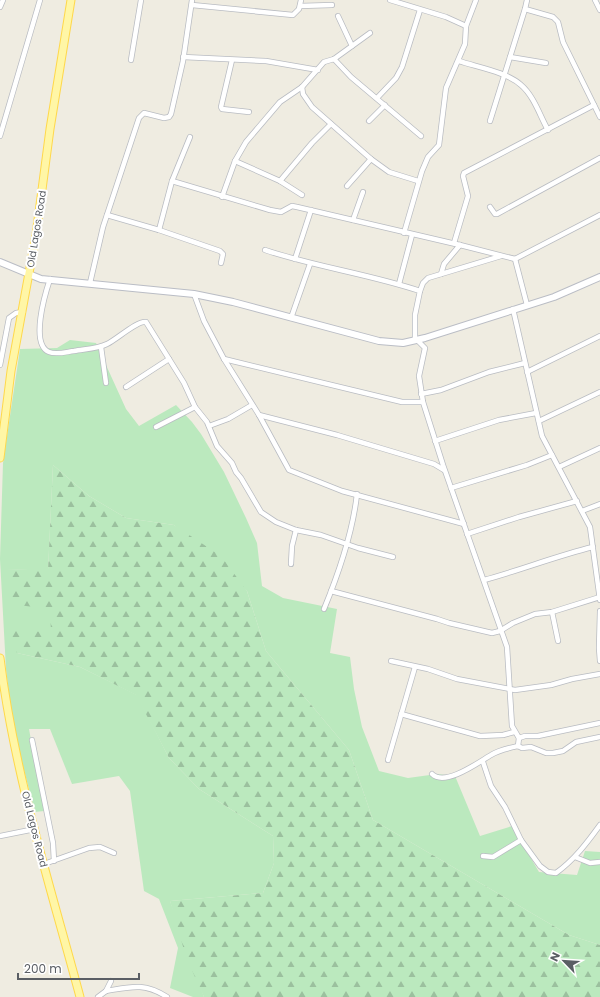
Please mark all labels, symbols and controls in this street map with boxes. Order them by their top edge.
street label: Old Lagos Road [23,189,50,269]
street label: Old Lagos Road [18,790,51,869]
north arrow [544,941,584,981]
text: N [546,950,564,964]
scale bar [18,955,139,981]
text: 200 m [24,960,62,977]

